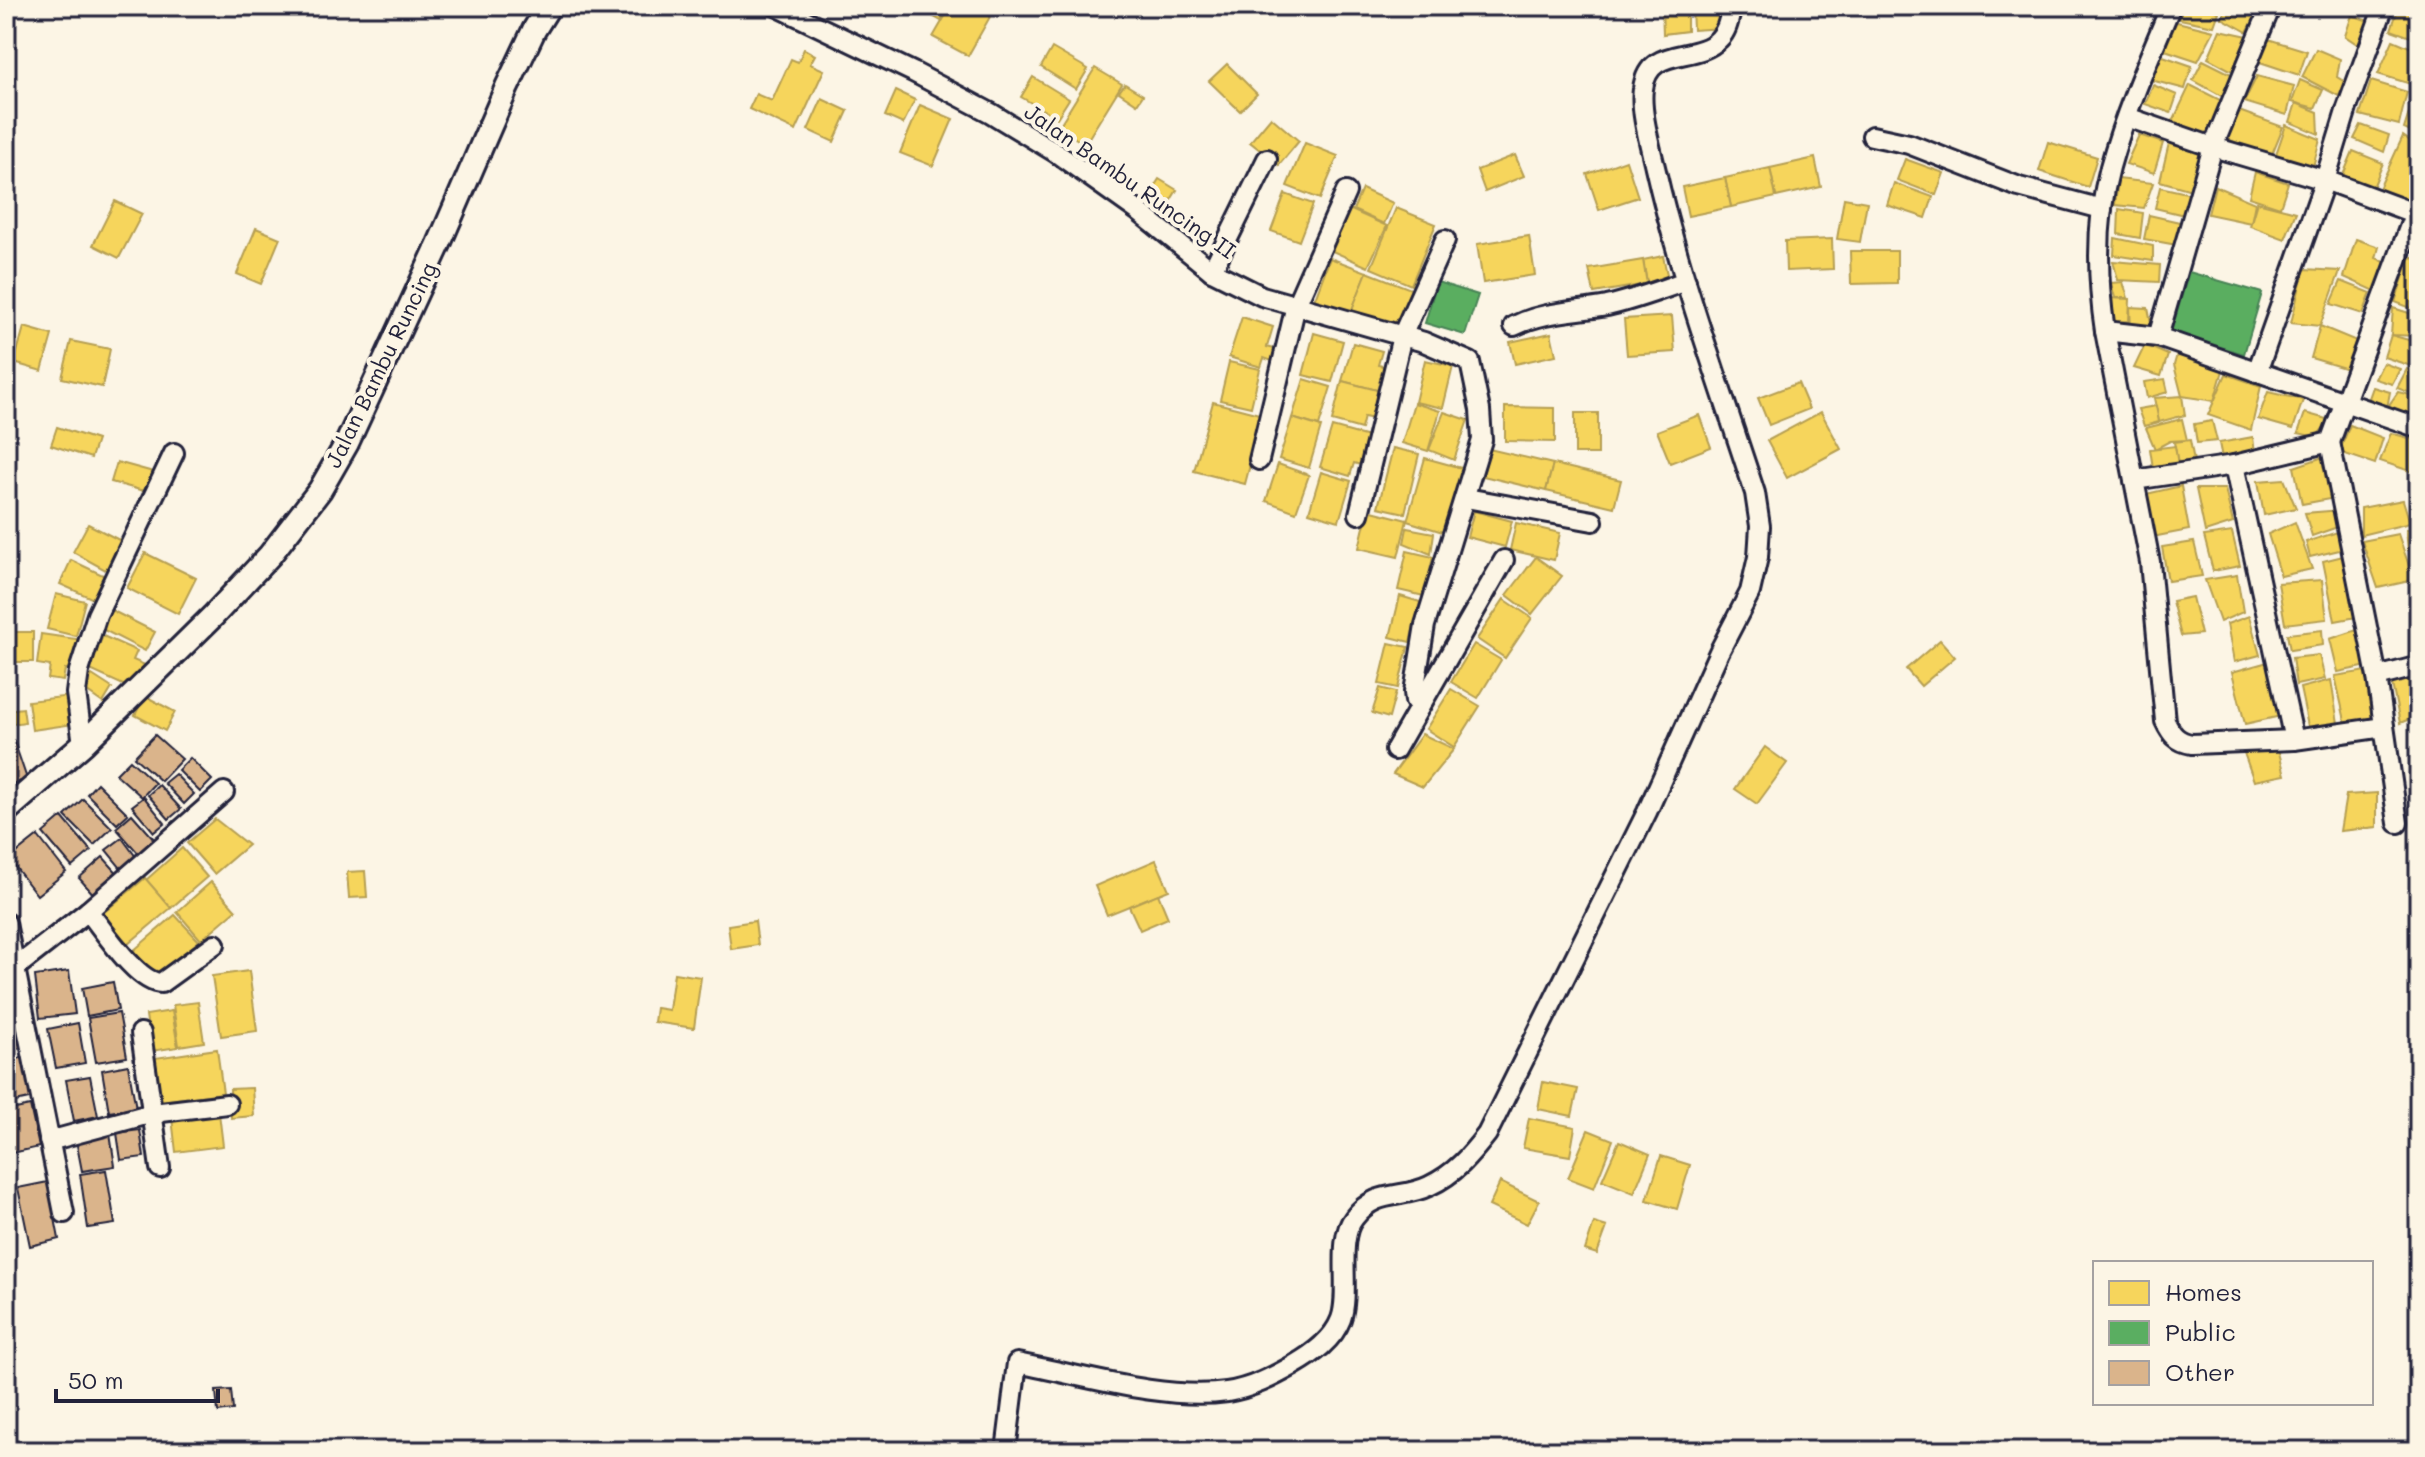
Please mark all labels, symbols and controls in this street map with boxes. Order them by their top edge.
street label: Jalan Bambu Runcing II [1019,97,1242,265]
street label: Jalan Bambu Runcing [318,257,443,472]
legend [2093,1261,2373,1405]
text: Homes [2165,1276,2242,1307]
text: Public [2165,1316,2236,1347]
scale bar [56,1353,218,1403]
text: Other [2165,1356,2235,1387]
text: 50 m [68,1364,124,1395]

